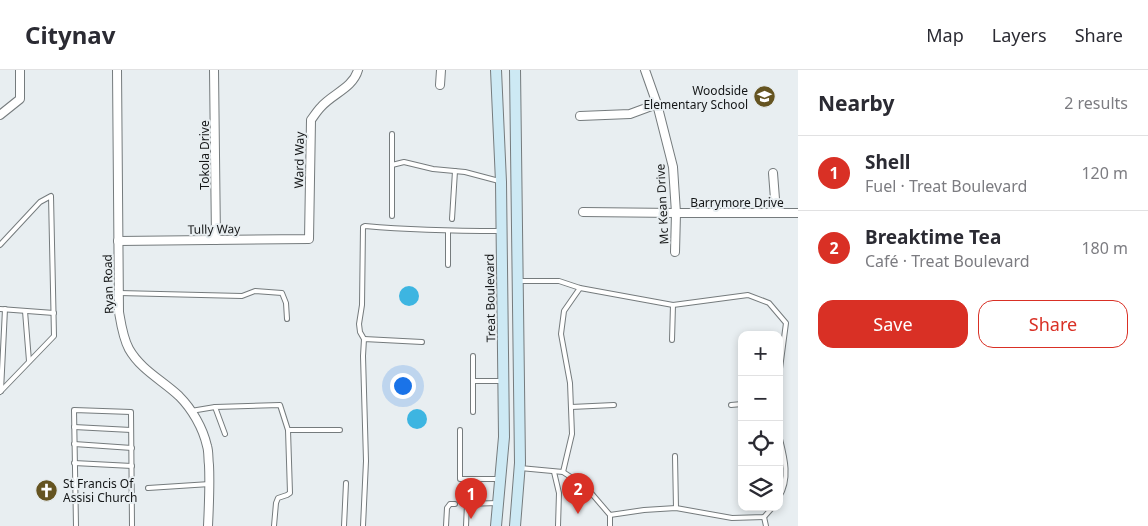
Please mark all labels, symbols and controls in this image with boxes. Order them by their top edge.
text: Citynav [25,18,115,51]
text: Map [926,23,964,47]
text: Layers [992,23,1047,47]
text: Share [1075,23,1123,47]
place label: Woodside Elementary School [643,82,748,113]
school or university icon: Woodside Elementary School [752,85,776,109]
text: Nearby [818,89,894,117]
text: 2 results [1064,92,1128,114]
street label: Tokola Drive [196,120,213,190]
street label: Ward Way [290,131,308,188]
text: Shell [865,149,911,175]
text: 1 [829,162,839,184]
text: 120 m [1081,162,1128,184]
street label: Mc Kean Drive [651,163,673,245]
text: Fuel · Treat Boulevard [865,175,1027,197]
street label: Barrymore Drive [690,194,784,211]
street label: Tully Way [188,220,241,238]
text: Breaktime Tea [865,224,1001,250]
text: 2 [829,237,839,259]
text: 180 m [1081,237,1128,259]
text: Café · Treat Boulevard [865,250,1030,272]
street label: Treat Boulevard [481,253,499,343]
street label: Ryan Road [98,254,118,314]
button: Save [818,300,968,348]
button: Share [978,300,1128,348]
map controls [738,331,783,511]
button: + [738,331,783,376]
your location [390,373,416,399]
button: − [738,376,783,421]
button: locate [738,421,783,466]
button: layers [738,466,783,511]
pin: 2 [562,473,594,514]
place label: St Francis Of Assisi Church [63,475,138,506]
church icon: St Francis Of Assisi Church [35,478,59,502]
pin: 1 [455,478,487,519]

